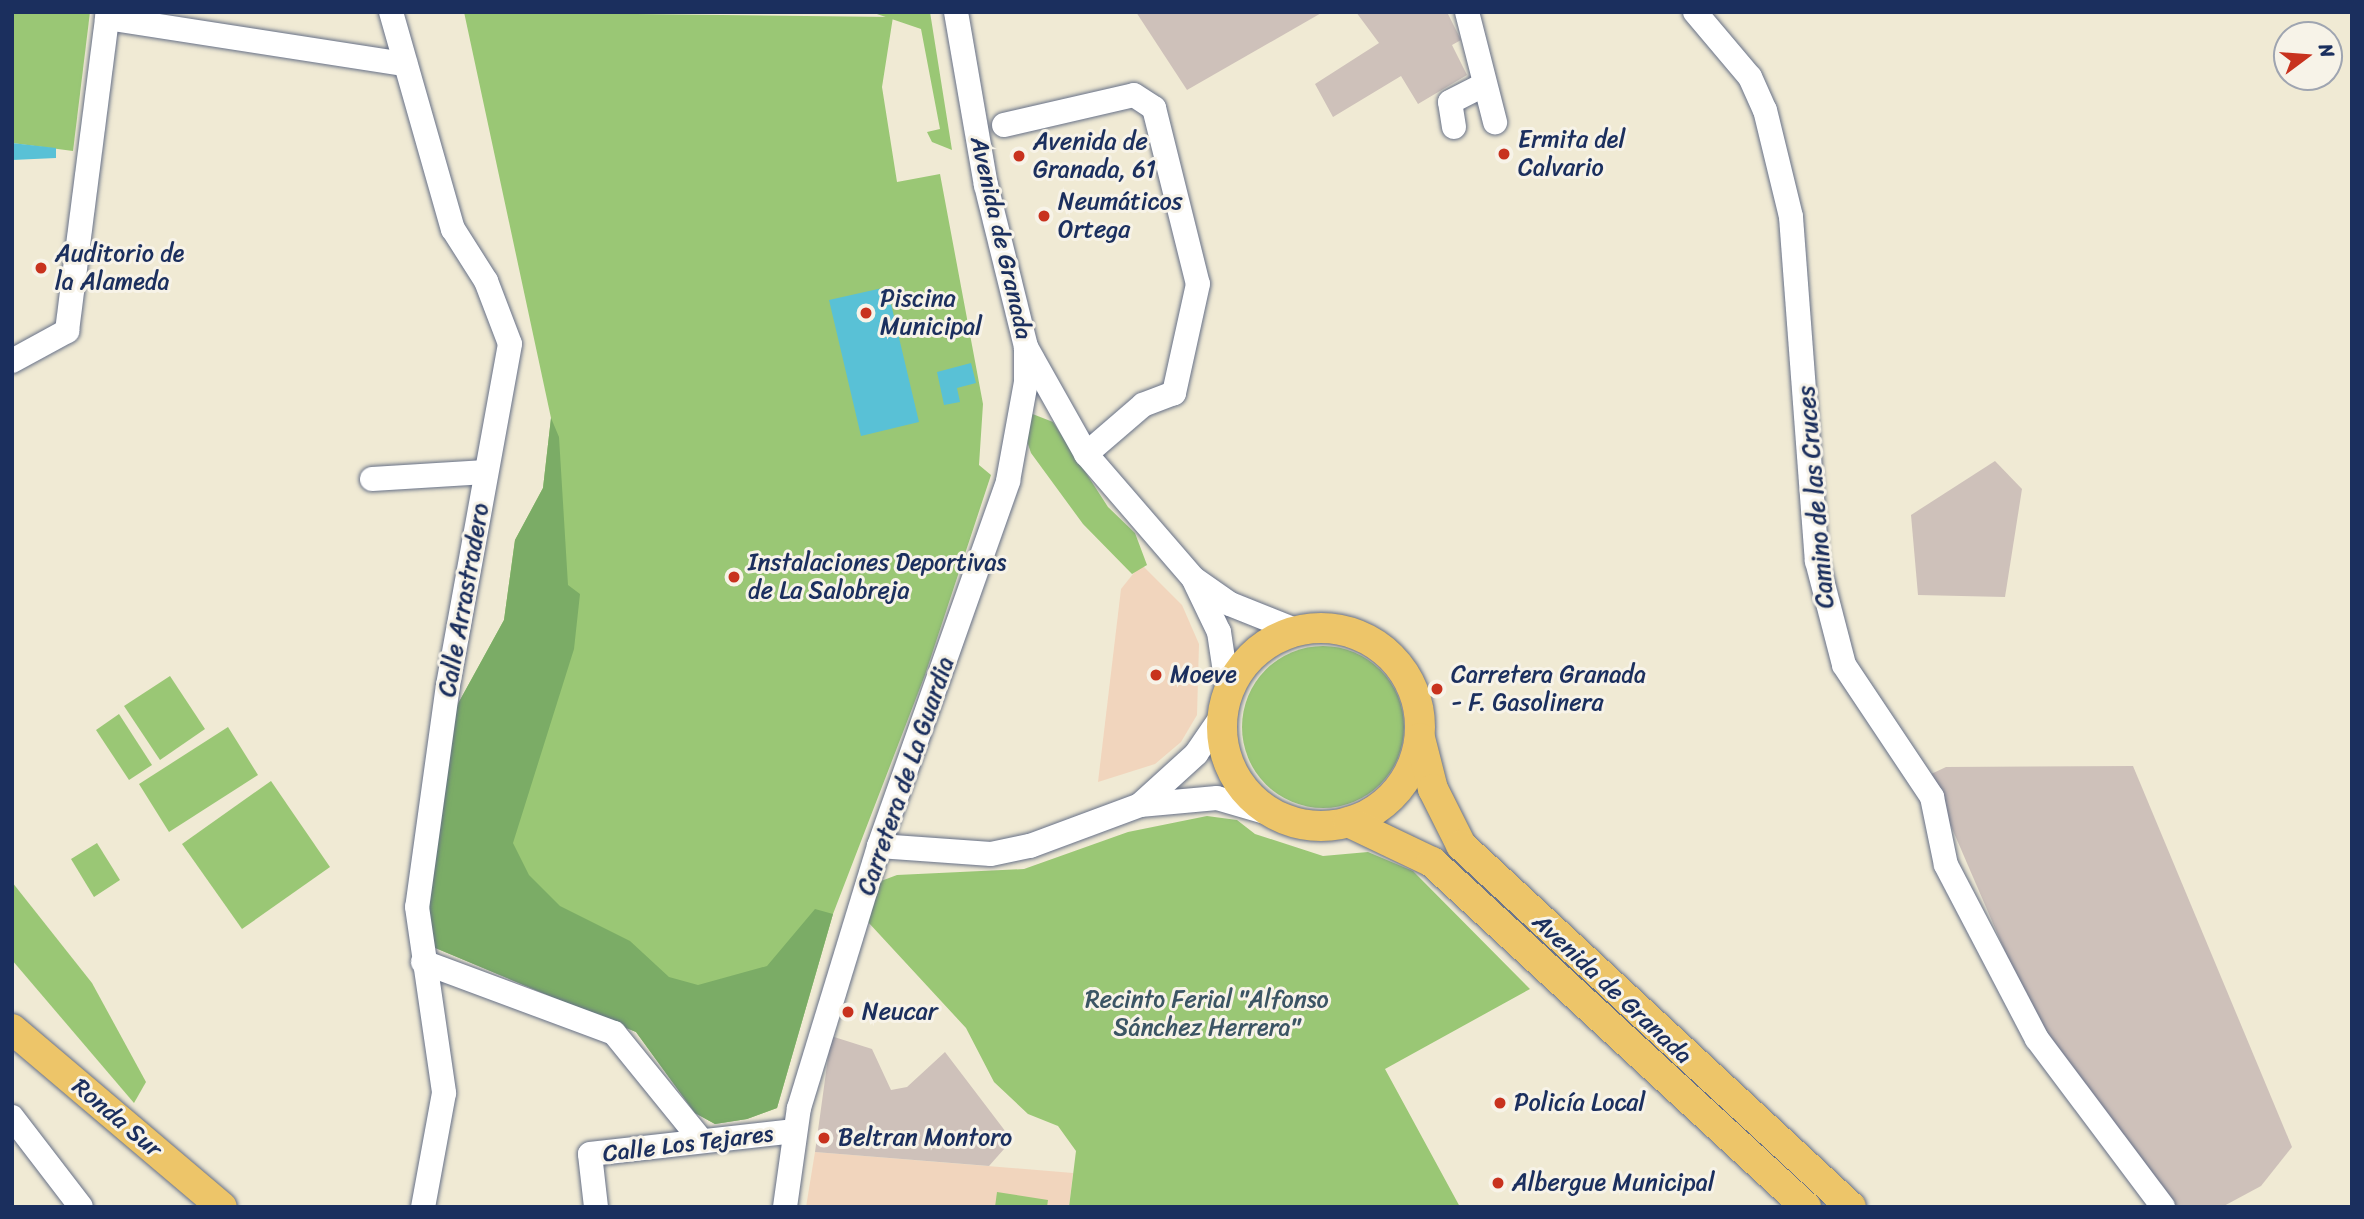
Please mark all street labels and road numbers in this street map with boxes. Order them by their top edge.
street label: Avenida de Granada [964,134,1038,342]
street label: Camino de las Cruces [1792,385,1840,609]
street label: Calle Arrastradero [433,501,495,699]
street label: Carretera de La Guardia [852,653,960,899]
street label: Avenida de Granada [1526,908,1698,1070]
street label: Ronda Sur [66,1072,168,1164]
street label: Calle Los Tejares [600,1119,776,1169]

